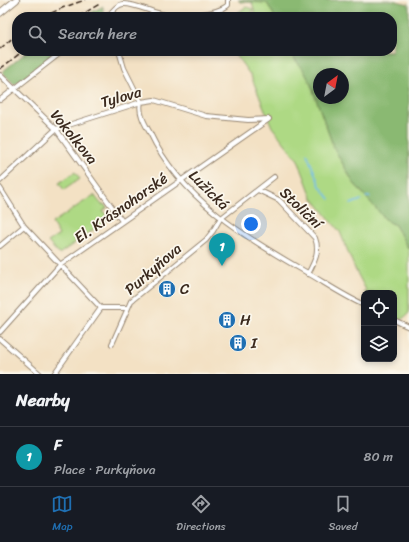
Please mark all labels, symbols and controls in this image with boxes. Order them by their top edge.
search box [12,12,397,56]
text: Search here [58,21,137,47]
icon: search [26,23,48,45]
north arrow [313,68,349,104]
street label: Tylova [98,79,145,115]
street label: Vokolkova [43,104,105,171]
street label: Lužická [182,163,236,217]
street label: El. Krásnohorské [69,166,174,250]
street label: Stoliční [273,181,330,237]
your location [241,214,261,234]
pin: 1 [209,233,235,266]
street label: Purkyňova [118,236,188,301]
place label: C [180,276,190,302]
building icon: C [157,279,177,299]
map controls [361,290,397,362]
button: locate [361,290,397,326]
place label: H [240,307,251,333]
building icon: H [217,310,237,330]
button: layers [361,326,397,362]
place label: I [250,330,258,356]
building icon: I [228,333,248,353]
text: Nearby [16,385,70,415]
text: F [54,432,62,458]
text: 1 [26,445,32,468]
text: 80 m [364,445,393,468]
text: Place · Purkyňova [54,458,155,481]
tab: Map [51,493,73,536]
tab: Directions [176,493,226,536]
tab: Saved [329,493,358,536]

